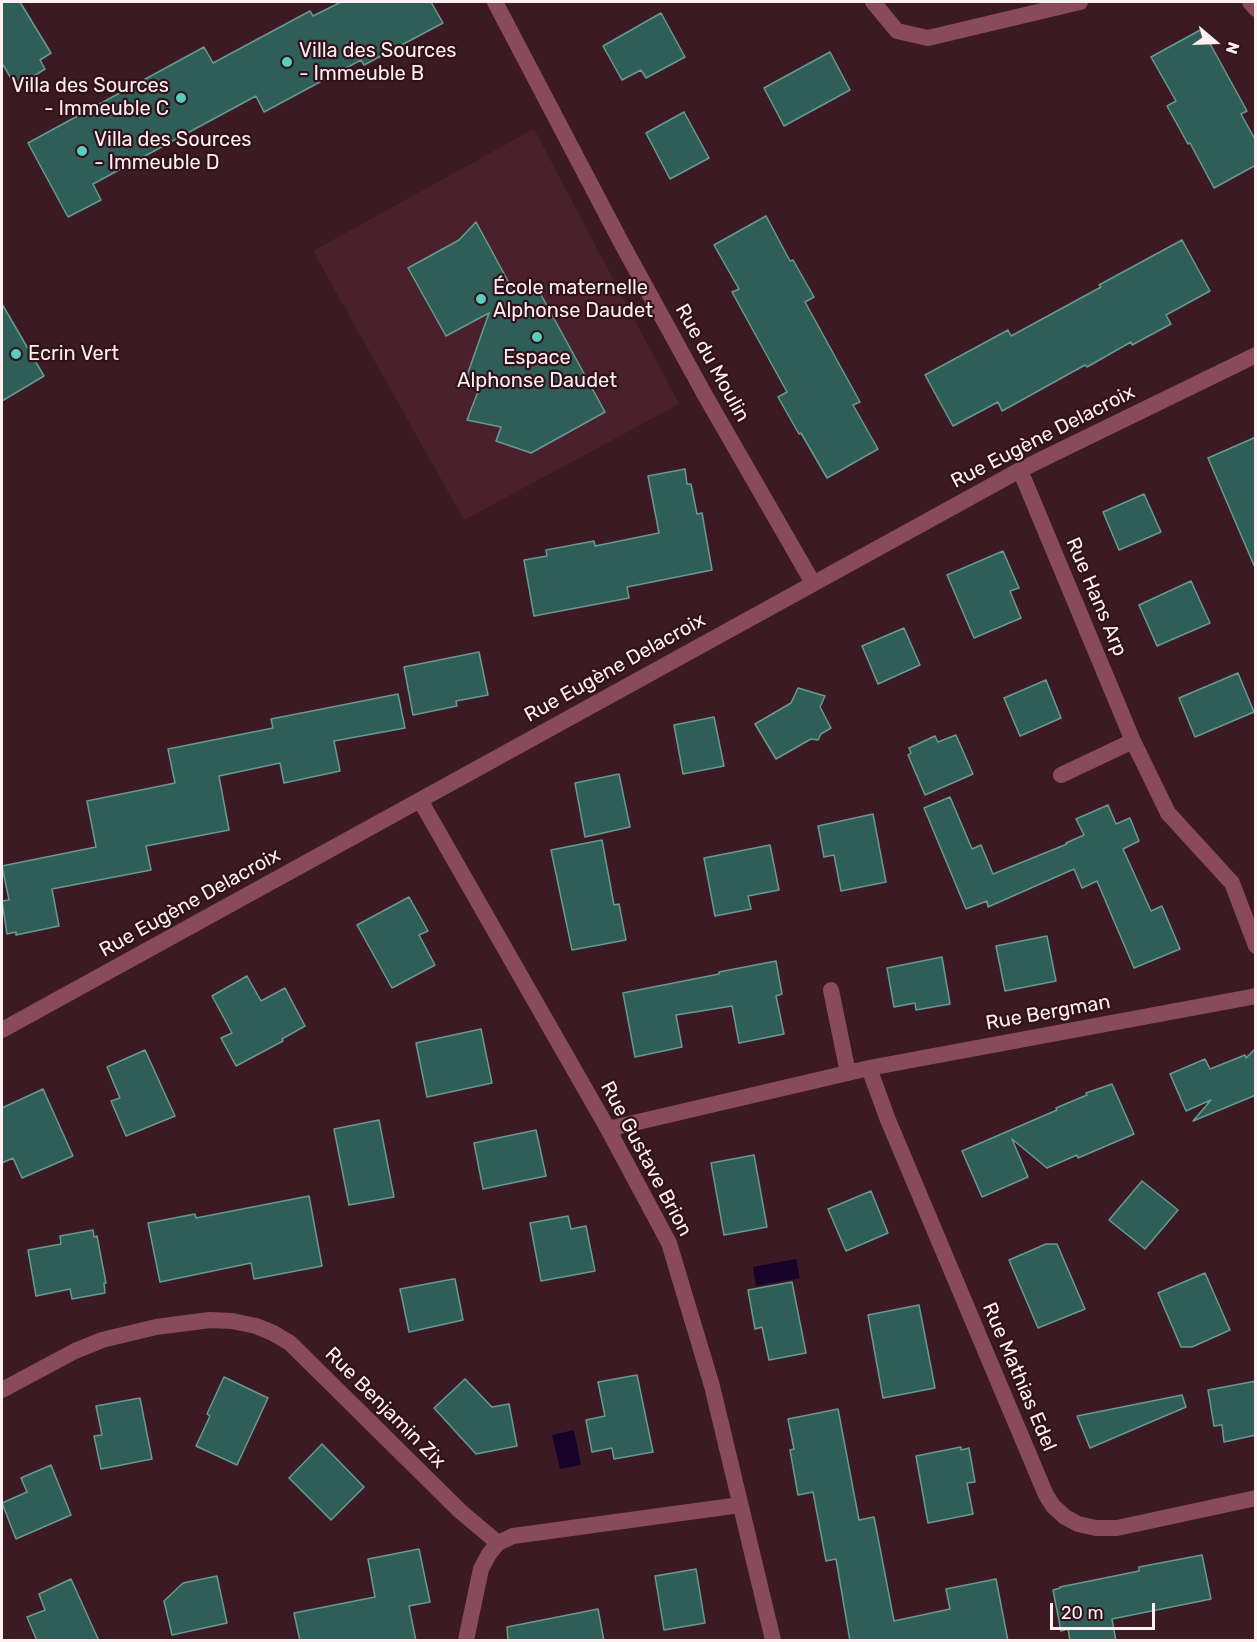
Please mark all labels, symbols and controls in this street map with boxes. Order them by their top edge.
north arrow [1185,12,1245,72]
place label: Villa des Sources - Immeuble B [299,39,457,86]
text: N [1222,39,1243,57]
marker: Villa des Sources - Immeuble B [280,55,294,69]
place label: Villa des Sources - Immeuble C [11,74,169,121]
marker: Villa des Sources - Immeuble C [174,91,188,105]
place label: Villa des Sources - Immeuble D [94,128,252,175]
marker: Villa des Sources - Immeuble D [75,144,89,158]
place label: École maternelle Alphonse Daudet [493,276,653,323]
marker: École maternelle Alphonse Daudet [474,292,488,306]
street label: Rue du Moulin [670,300,754,426]
marker: Espace Alphonse Daudet [530,330,544,344]
place label: Ecrin Vert [28,342,119,366]
place label: Espace Alphonse Daudet [457,346,617,393]
marker: Ecrin Vert [9,347,23,361]
street label: Rue Eugène Delacroix [947,380,1139,494]
street label: Rue Hans Arp [1060,534,1132,660]
street label: Rue Eugène Delacroix [520,608,710,728]
street label: Rue Eugène Delacroix [95,843,285,963]
street label: Rue Bergman [984,990,1112,1036]
street label: Rue Gustave Brion [595,1077,697,1241]
street label: Rue Mathias Edel [977,1299,1061,1455]
street label: Rue Benjamin Zix [319,1342,451,1474]
scale bar [1053,1591,1158,1629]
text: 20 m [1061,1602,1103,1624]

